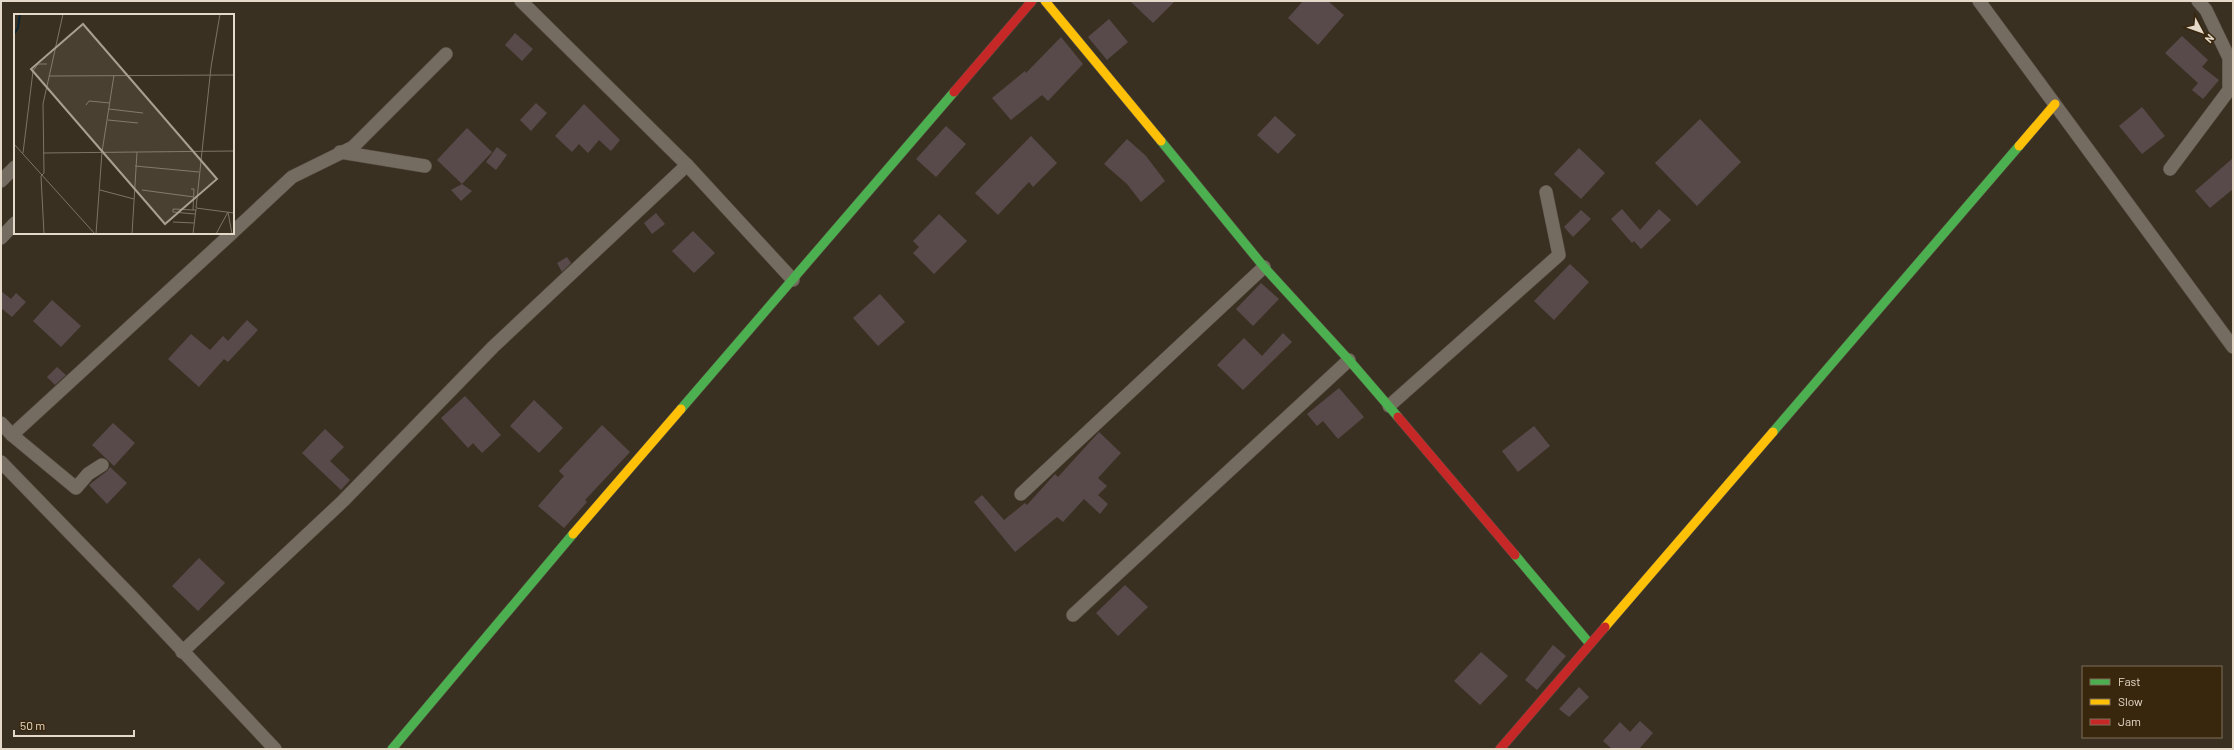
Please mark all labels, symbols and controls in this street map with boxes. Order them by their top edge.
north arrow [2182,12,2222,52]
inset map [14,14,234,234]
text: N [2203,32,2217,46]
legend [2082,666,2222,738]
text: Fast [2118,674,2141,688]
text: Slow [2118,694,2143,708]
scale bar [14,712,134,738]
text: Jam [2118,714,2141,728]
text: 50 m [20,718,45,732]

